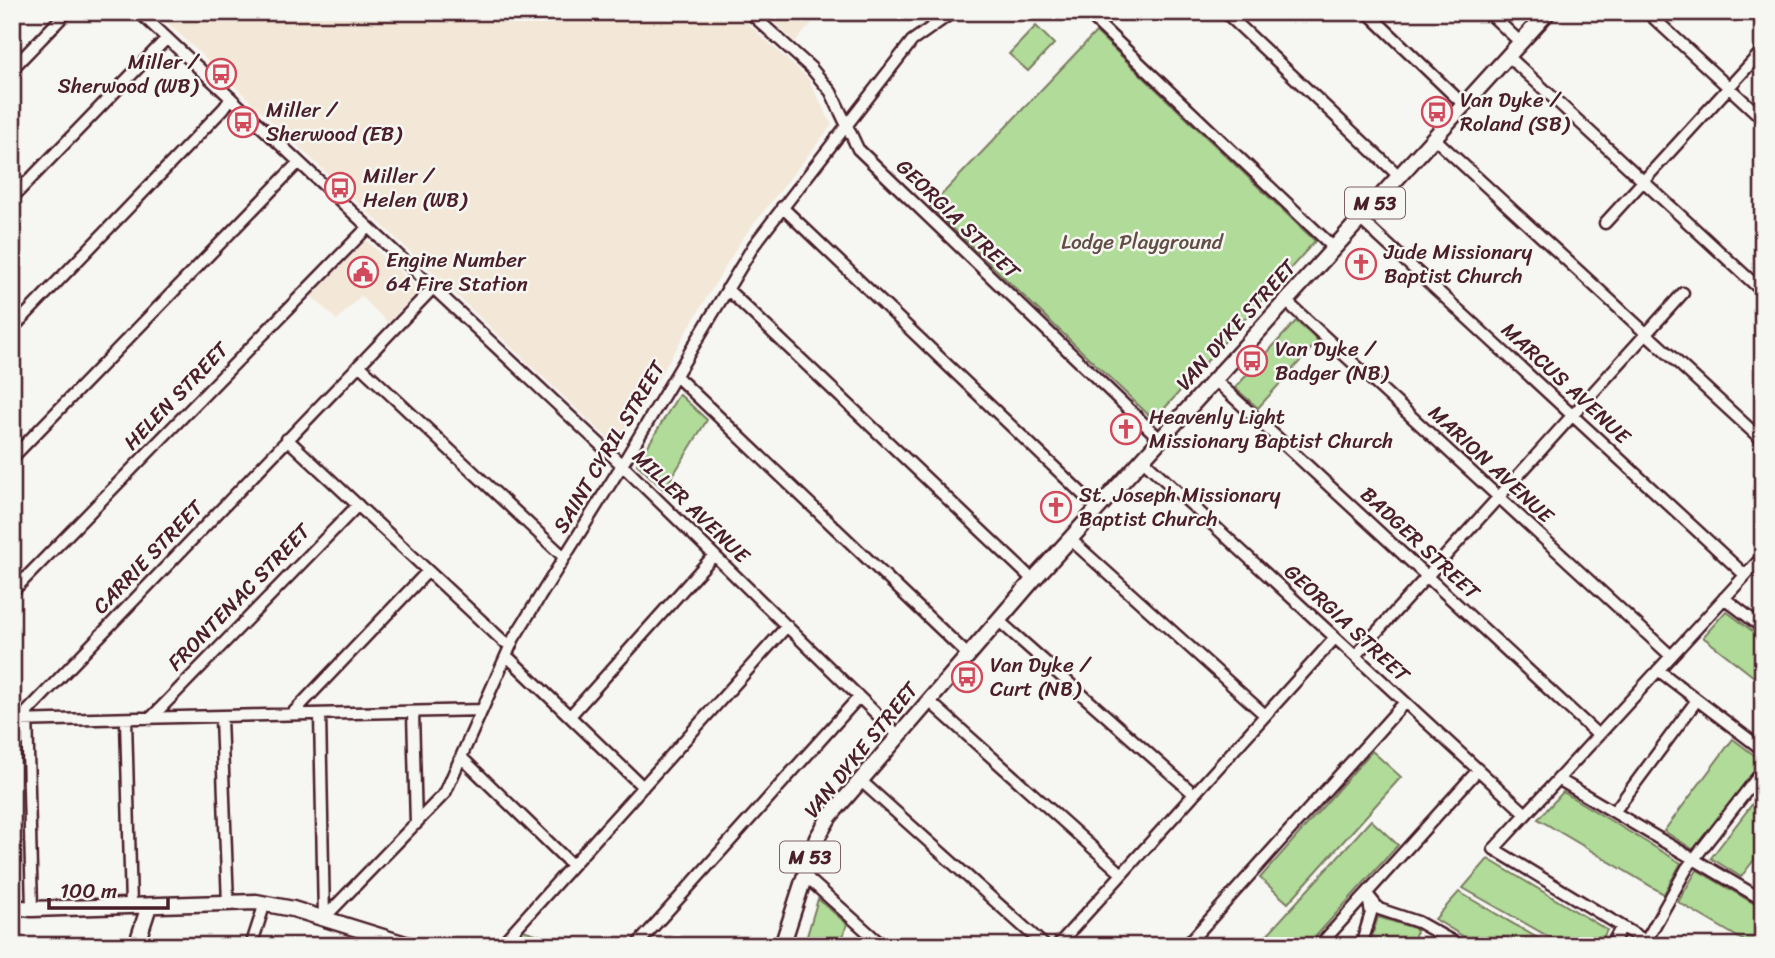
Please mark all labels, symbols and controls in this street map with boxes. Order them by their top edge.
place label: Miller / Sherwood (WB) [58,43,201,105]
bus stop icon: Miller / Sherwood (WB) [204,57,238,91]
place label: Van Dyke / Roland (SB) [1460,81,1571,143]
place label: Miller / Sherwood (EB) [266,91,403,153]
bus stop icon: Van Dyke / Roland (SB) [1420,95,1454,129]
bus stop icon: Miller / Sherwood (EB) [226,105,260,139]
street label: GEORGIA STREET [887,149,1030,290]
place label: Miller / Helen (WB) [363,157,468,219]
bus stop icon: Miller / Helen (WB) [323,171,357,205]
road number: M 53 [1345,188,1405,218]
park label: Lodge Playground [1061,223,1225,261]
place label: Jude Missionary Baptist Church [1383,233,1532,295]
place label: Engine Number 64 Fire Station [386,241,528,303]
church icon: Jude Missionary Baptist Church [1344,247,1378,281]
street label: VAN DYKE STREET [1166,249,1307,400]
public building icon: Engine Number 64 Fire Station [346,255,380,289]
street label: MARCUS AVENUE [1492,312,1641,455]
place label: Van Dyke / Badger (NB) [1275,330,1390,392]
street label: HELEN STREET [114,332,239,460]
bus stop icon: Van Dyke / Badger (NB) [1235,344,1269,378]
street label: SAINT CYRIL STREET [542,352,677,541]
street label: MARION AVENUE [1419,395,1564,534]
place label: Heavenly Light Missionary Baptist Church [1149,398,1393,460]
church icon: Heavenly Light Missionary Baptist Church [1109,412,1143,446]
street label: MILLER AVENUE [623,439,760,574]
place label: St. Joseph Missionary Baptist Church [1079,476,1281,538]
street label: BADGER STREET [1351,477,1490,610]
street label: CARRIE STREET [83,490,214,623]
church icon: St. Joseph Missionary Baptist Church [1039,490,1073,524]
street label: FRONTENAC STREET [158,513,321,680]
street label: GEORGIA STREET [1275,554,1420,693]
place label: Van Dyke / Curt (NB) [990,646,1092,708]
bus stop icon: Van Dyke / Curt (NB) [950,660,984,694]
street label: VAN DYKE STREET [794,672,929,827]
road number: M 53 [780,842,840,872]
scale bar [49,867,168,911]
text: 100 m [60,872,117,910]

